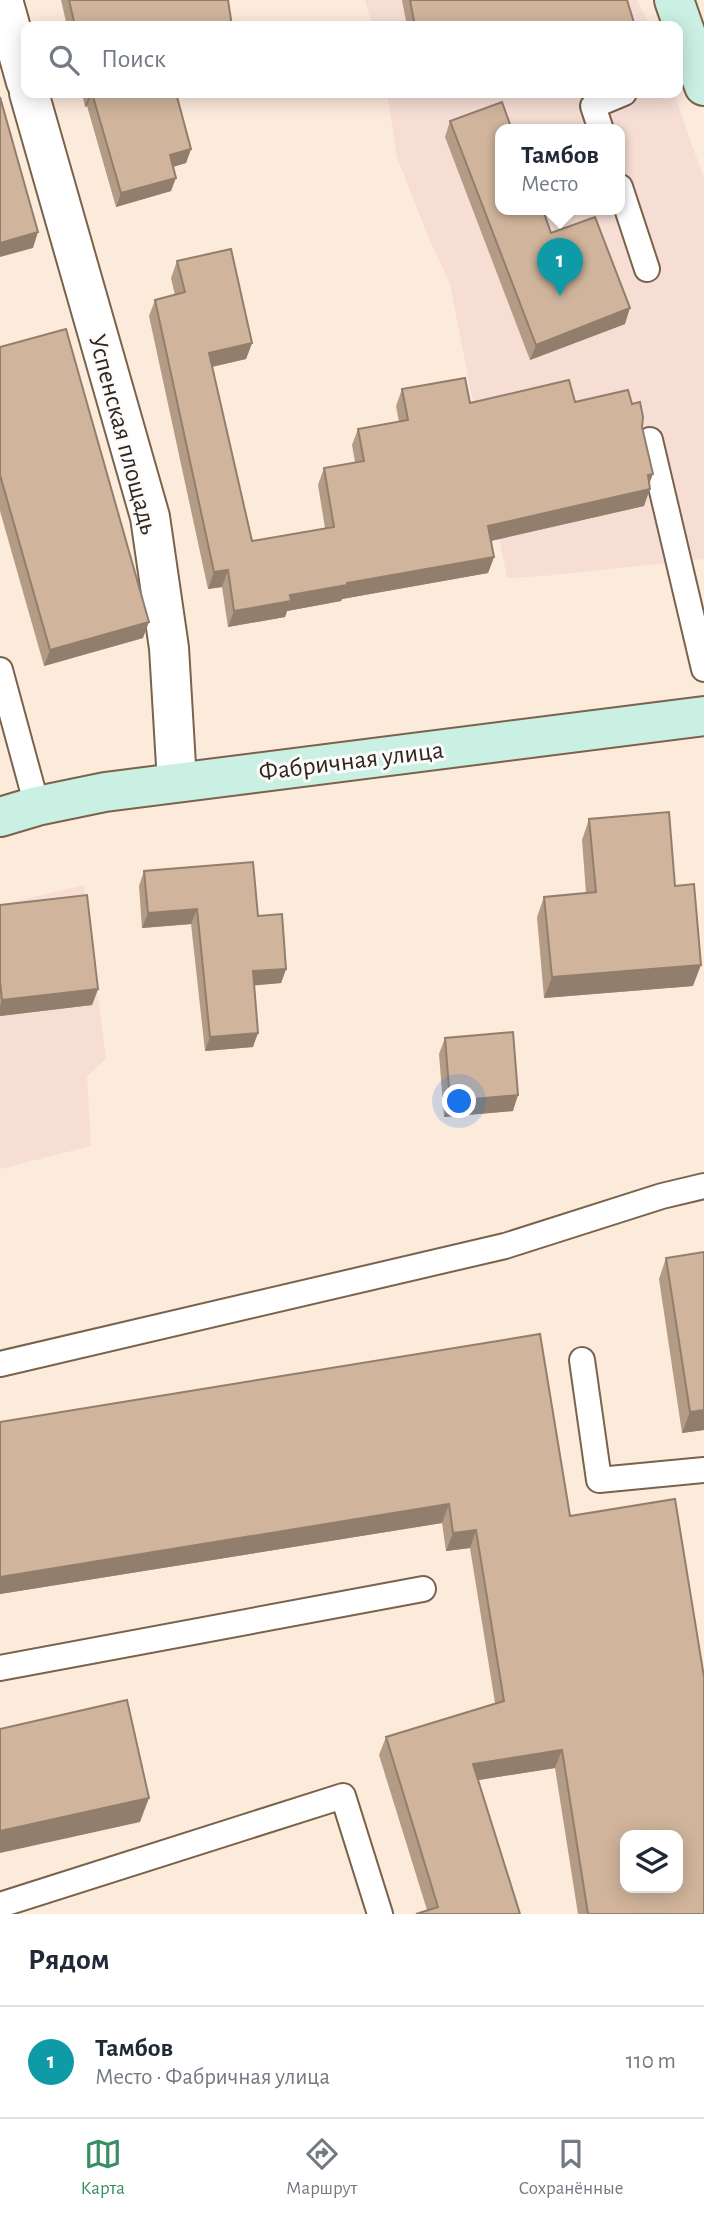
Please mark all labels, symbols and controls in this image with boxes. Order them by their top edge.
search box [21,21,683,98]
icon: search [45,41,83,79]
text: Поиск [101,46,166,72]
popup [495,124,625,215]
text: Тамбов [521,142,599,168]
text: Место [521,173,578,196]
pin: 1 [537,238,583,296]
street label: Успенская площадь [84,331,162,537]
street label: Фабричная улица [257,737,445,785]
your location [442,1084,476,1118]
map controls [620,1830,683,1893]
button: layers [620,1830,683,1893]
text: Рядом [28,1945,110,1975]
text: Тамбов [95,2035,173,2061]
text: 1 [47,2050,55,2073]
text: 110 m [626,2050,676,2073]
text: Место · Фабричная улица [95,2066,330,2089]
tab: Карта [81,2135,125,2200]
tab: Маршрут [286,2135,357,2200]
tab: Сохранённые [518,2135,623,2200]

